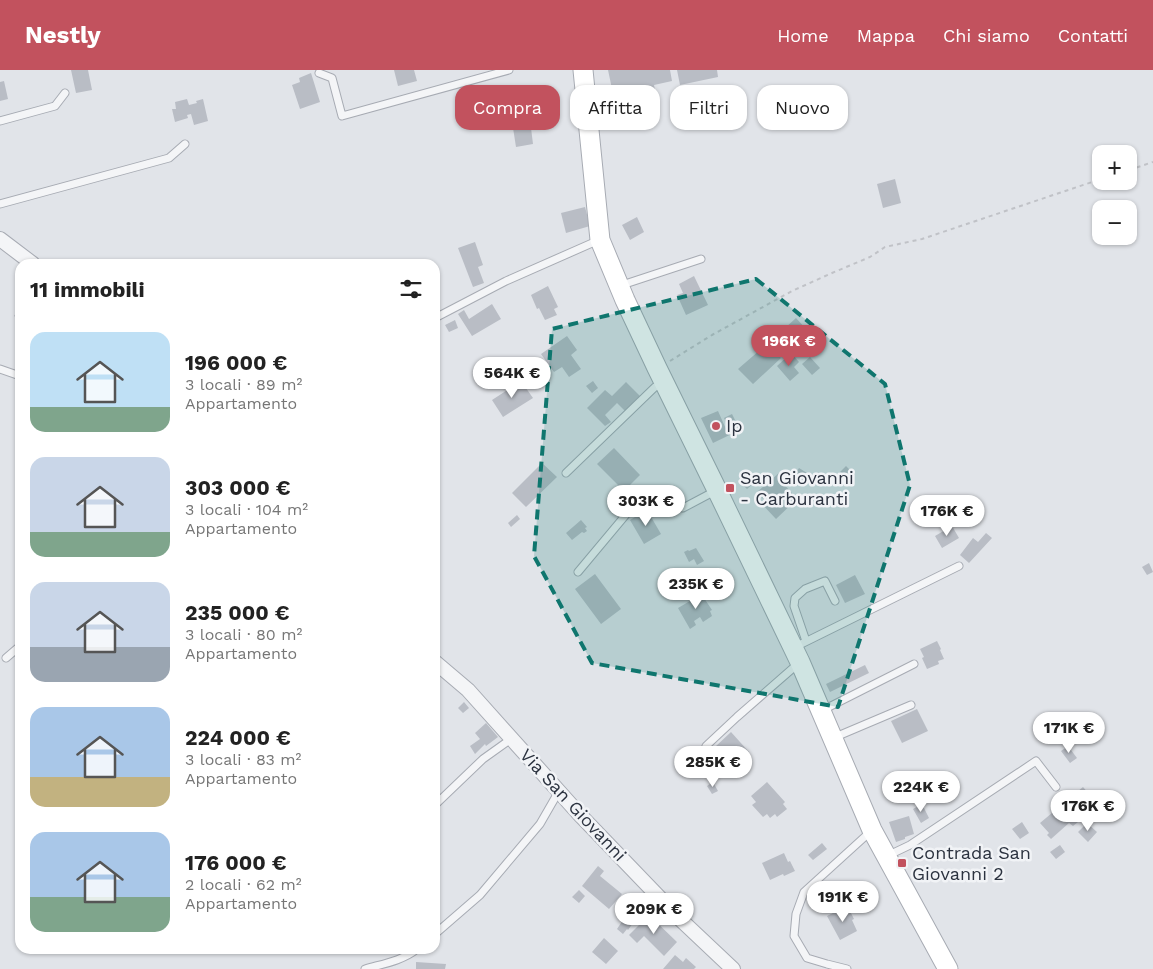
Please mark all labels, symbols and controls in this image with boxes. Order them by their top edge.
text: Nestly [25,21,101,49]
text: Home [777,25,829,46]
text: Mappa [857,25,915,46]
text: Chi siamo [943,25,1030,46]
text: Contatti [1058,25,1128,46]
chip: Compra [455,85,560,130]
chip: Affitta [570,85,660,130]
chip: Filtri [670,85,747,130]
chip: Nuovo [757,85,848,130]
map controls [1092,145,1137,245]
button: + [1092,145,1137,190]
button: − [1092,200,1137,245]
icon: filters [397,275,425,303]
text: 11 immobili [30,277,145,302]
pin: 196K € [748,324,830,367]
text: 196K € [762,331,816,350]
text: 196 000 € [185,350,287,375]
icon: home [70,352,130,412]
pin: 564K € [471,356,553,399]
text: 564K € [484,363,540,382]
text: 3 locali · 89 m² [185,375,302,394]
text: Appartamento [185,394,297,413]
place label: Ip [726,415,743,436]
marker: Ip [710,420,722,432]
place label: San Giovanni - Carburanti [740,467,854,509]
text: 303 000 € [185,475,291,500]
icon: home [70,477,130,537]
marker: San Giovanni - Carburanti [724,482,736,494]
pin: 303K € [605,484,687,527]
text: 303K € [618,491,674,510]
pin: 176K € [906,494,988,537]
text: 3 locali · 104 m² [185,500,308,519]
text: 176K € [921,501,973,520]
text: Appartamento [185,519,297,538]
pin: 235K € [655,568,737,610]
text: 235K € [668,574,724,593]
text: 235 000 € [185,600,290,625]
icon: home [70,602,130,662]
text: 3 locali · 80 m² [185,625,302,644]
text: Appartamento [185,644,297,663]
pin: 171K € [1028,712,1110,754]
text: 171K € [1044,718,1094,737]
text: 224 000 € [185,725,291,750]
icon: home [70,727,130,787]
street label: Via San Giovanni [516,744,631,865]
pin: 285K € [672,746,754,788]
text: 3 locali · 83 m² [185,750,301,769]
text: 285K € [685,752,741,771]
text: Appartamento [185,769,297,788]
pin: 224K € [880,770,962,813]
text: 224K € [893,777,949,796]
pin: 176K € [1047,790,1129,832]
text: 176K € [1062,796,1114,815]
place label: Contrada San Giovanni 2 [912,842,1031,884]
text: 176 000 € [185,850,287,875]
icon: home [70,852,130,912]
marker: Contrada San Giovanni 2 [896,857,908,869]
text: 2 locali · 62 m² [185,875,302,894]
pin: 191K € [802,880,884,923]
text: 191K € [818,887,868,906]
pin: 209K € [613,892,695,935]
text: Appartamento [185,894,297,913]
text: 209K € [626,899,682,918]

